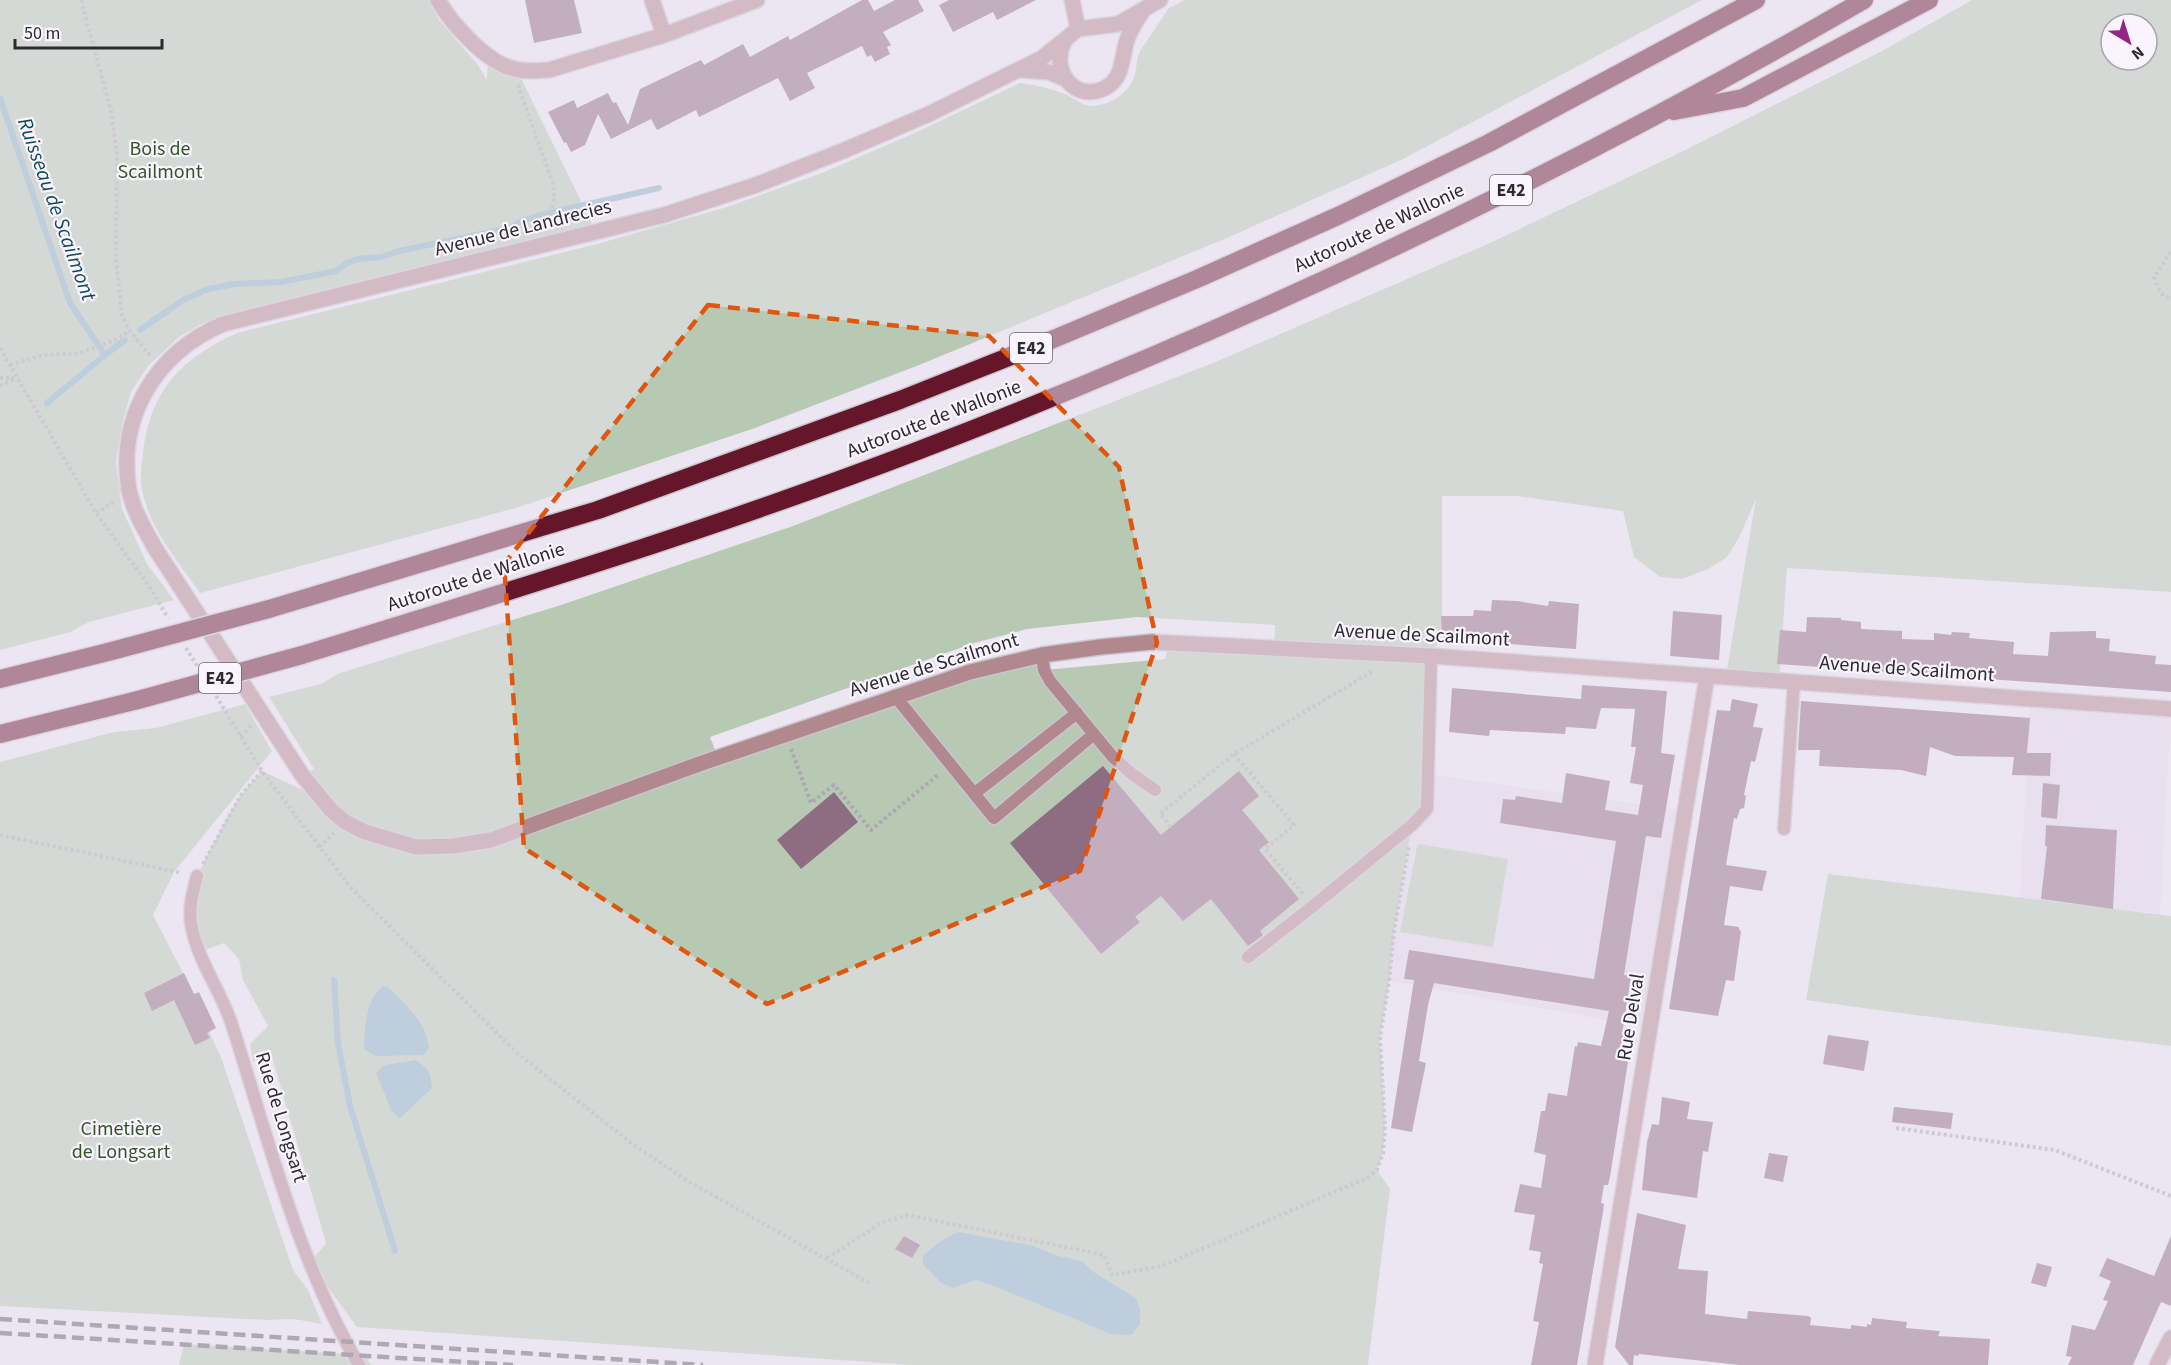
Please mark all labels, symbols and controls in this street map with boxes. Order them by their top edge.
scale bar [15,12,162,50]
north arrow [2099,12,2159,72]
text: 50 m [24,21,60,46]
text: N [2127,41,2149,65]
water label: Ruisseau de Scailmont [10,113,104,306]
park label: Bois de Scailmont [118,135,203,186]
road number: E42 [1490,175,1532,205]
street label: Autoroute de Wallonie [1289,176,1469,280]
street label: Avenue de Landrecies [432,192,614,264]
road number: E42 [1010,333,1052,363]
street label: Autoroute de Wallonie [843,373,1026,465]
street label: Autoroute de Wallonie [384,535,568,619]
street label: Avenue de Scailmont [1334,616,1511,654]
street label: Avenue de Scailmont [846,626,1022,704]
street label: Avenue de Scailmont [1818,649,1996,689]
road number: E42 [199,663,241,693]
street label: Rue Delval [1610,972,1652,1062]
street label: Rue de Longsart [248,1048,314,1186]
park label: Cimetière de Longsart [72,1115,170,1166]

